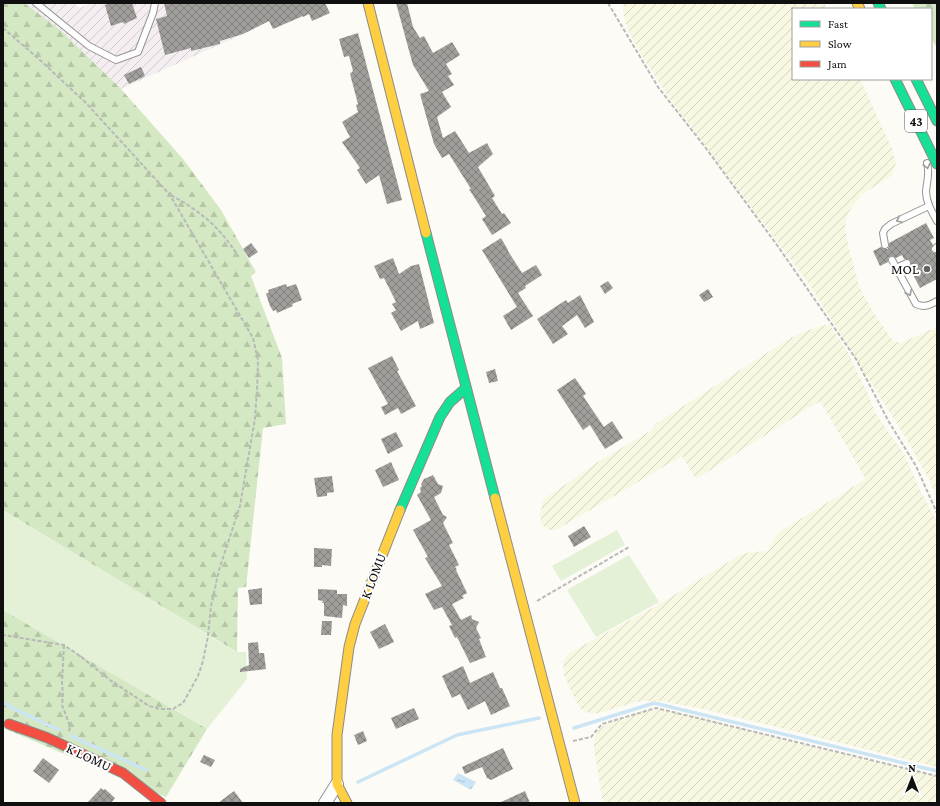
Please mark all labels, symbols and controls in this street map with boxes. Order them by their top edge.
legend [792,8,932,80]
text: Fast [828,17,849,31]
text: Slow [828,37,852,51]
text: Jam [827,57,847,71]
road number: 43 [905,110,927,132]
one-way arrow [923,163,931,170]
one-way arrow [896,215,903,223]
place label: MOL [891,261,919,277]
marker: MOL [922,264,932,274]
one-way arrow [904,288,912,296]
street label: K LOMU [357,551,389,601]
street label: K LOMU [64,740,114,774]
north arrow [892,758,932,798]
text: N [908,762,916,774]

